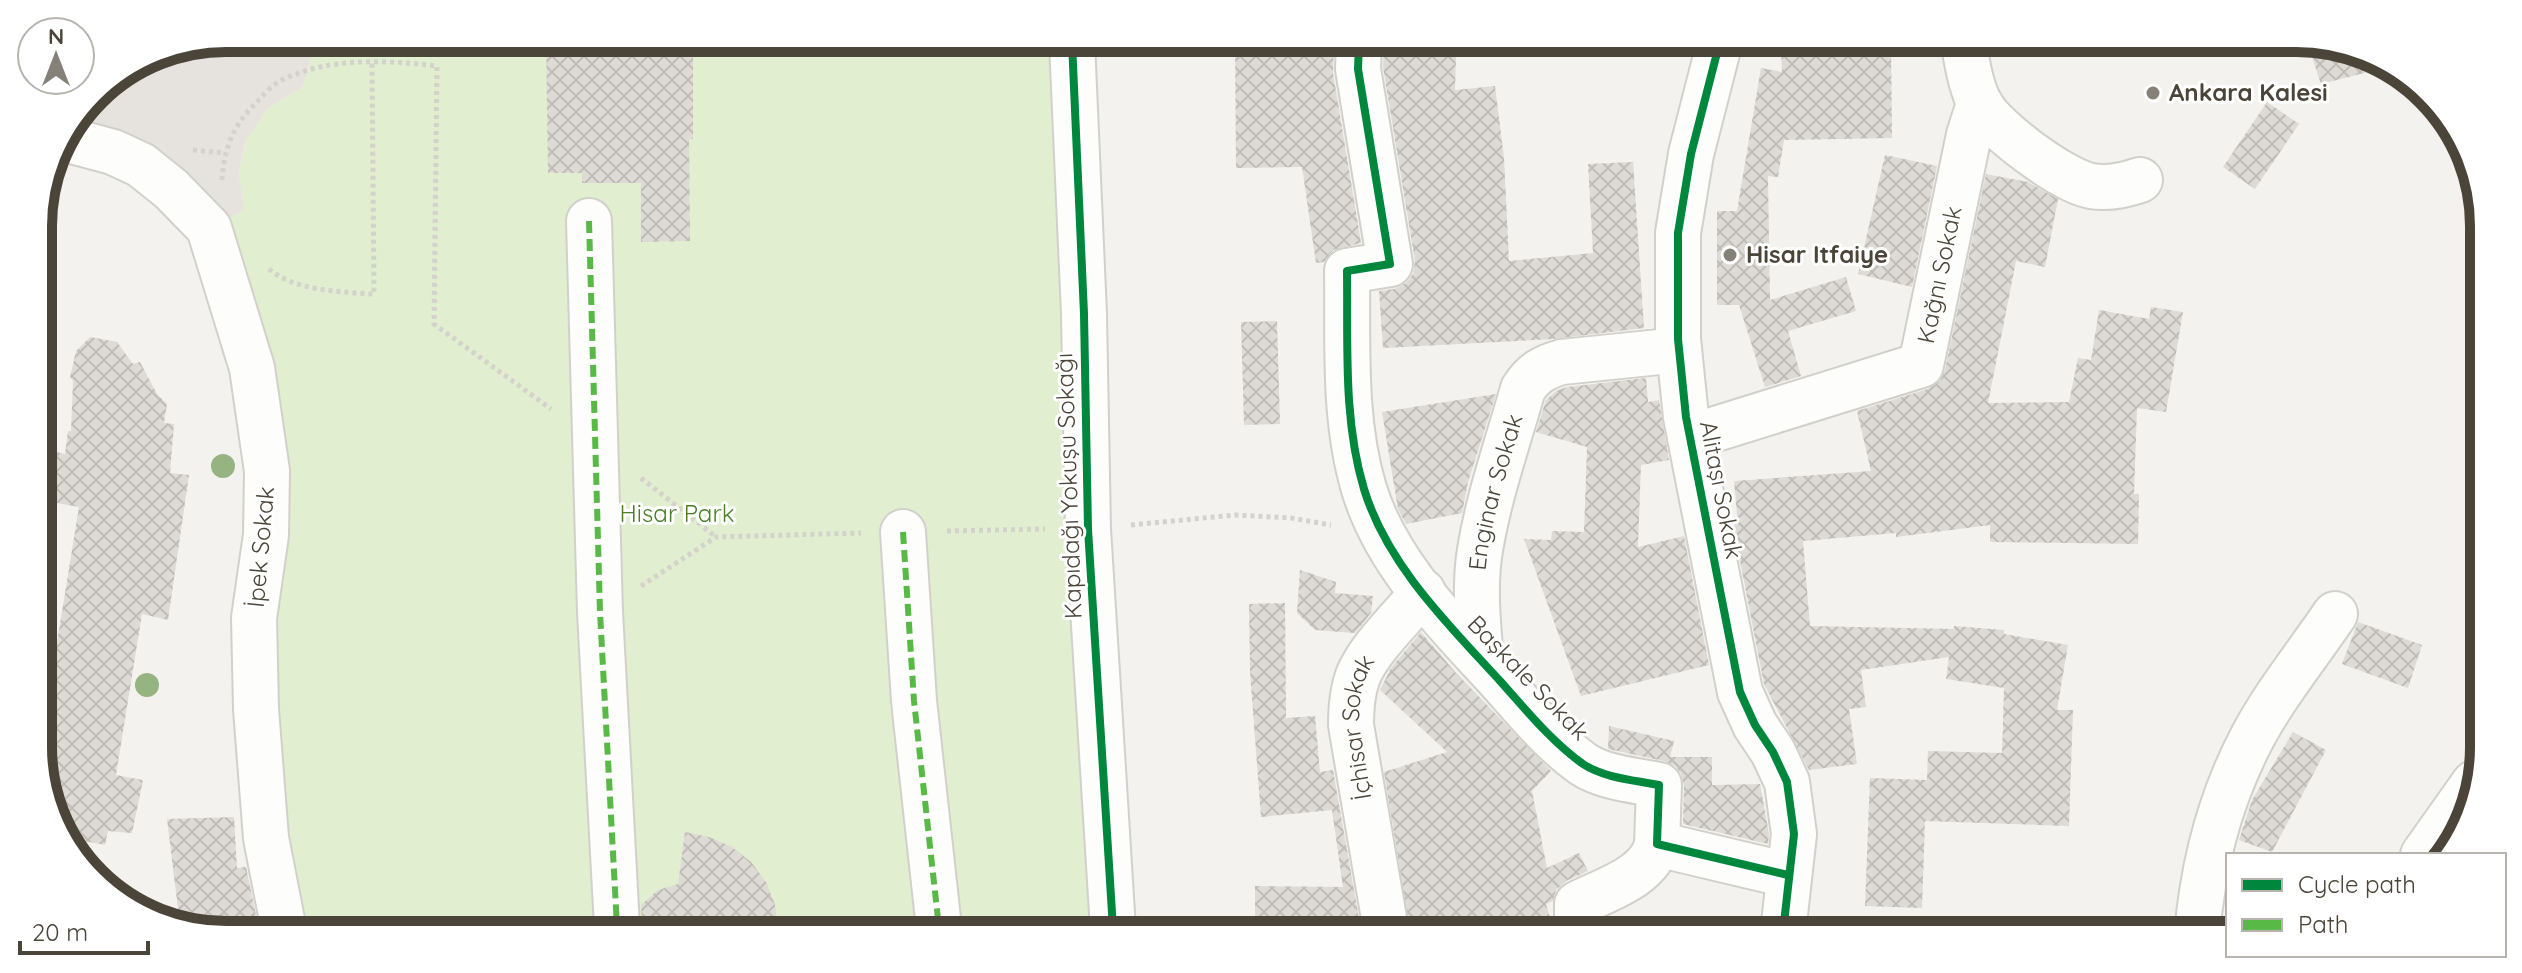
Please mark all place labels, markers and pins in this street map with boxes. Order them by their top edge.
place label: Ankara Kalesi [2169,77,2328,107]
marker: Ankara Kalesi [2144,84,2162,102]
place label: Hisar Itfaiye [1746,239,1888,269]
marker: Hisar Itfaiye [1721,246,1739,264]

